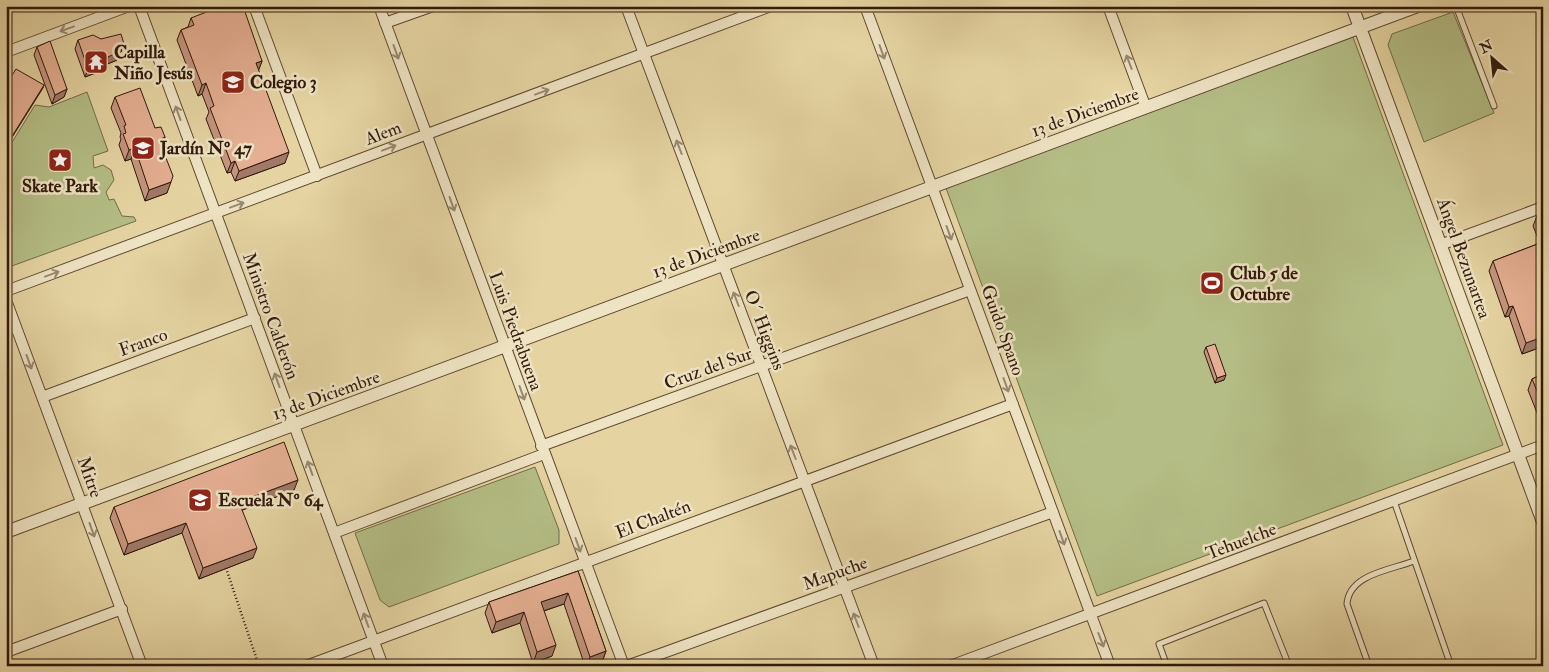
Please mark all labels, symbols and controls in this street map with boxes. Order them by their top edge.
one-way arrow [59,25,75,34]
north arrow [1466,32,1516,82]
text: N [1476,36,1496,58]
place label: Capilla Niño Jesús [113,41,193,85]
one-way arrow [391,44,401,59]
one-way arrow [878,44,887,59]
temple icon: Capilla Niño Jesús [83,49,109,75]
one-way arrow [1124,55,1133,70]
school or university icon: Colegio 3 [220,69,246,95]
place label: Colegio 3 [250,71,317,94]
street label: 13 de Diciembre [1028,82,1143,143]
one-way arrow [533,87,549,96]
one-way arrow [173,105,182,121]
street label: Alem [361,116,405,151]
school or university icon: Jardín Nº 47 [130,135,156,161]
place label: Jardín Nº 47 [159,137,253,160]
one-way arrow [674,140,683,155]
one-way arrow [381,143,397,152]
place icon: Skate Park [47,147,73,173]
place label: Skate Park [22,175,98,198]
street label: Ángel Bezunartea [1431,194,1496,322]
one-way arrow [448,196,457,212]
one-way arrow [229,200,244,209]
street label: 13 de Diciembre [649,223,764,284]
one-way arrow [945,225,954,240]
street label: Ministro Calderón [237,250,304,383]
place label: Club 5 de Octubre [1230,262,1298,306]
street label: Luis Piedrabuena [483,268,548,394]
one-way arrow [44,269,59,278]
sports icon: Club 5 de Octubre [1199,270,1225,296]
street label: Guido Spano [975,282,1030,379]
street label: O´ Higgins [739,287,790,373]
one-way arrow [731,292,740,308]
street label: Franco [116,323,171,362]
street label: Cruz del Sur [661,342,756,395]
one-way arrow [25,353,34,369]
street label: 13 de Diciembre [269,365,384,426]
one-way arrow [272,373,281,388]
one-way arrow [1002,377,1011,392]
one-way arrow [518,384,527,400]
one-way arrow [788,444,797,460]
street label: Mitre [72,453,108,501]
one-way arrow [305,461,314,476]
school or university icon: Escuela Nº 64 [187,487,213,513]
place label: Escuela Nº 64 [218,489,324,512]
street label: El Chaltén [612,495,694,544]
street label: Tehuelche [1203,517,1280,565]
one-way arrow [88,522,97,538]
one-way arrow [1058,529,1067,545]
one-way arrow [574,537,583,552]
street label: Mapuche [800,551,871,596]
one-way arrow [361,613,371,628]
one-way arrow [851,613,860,628]
one-way arrow [1097,632,1106,647]

